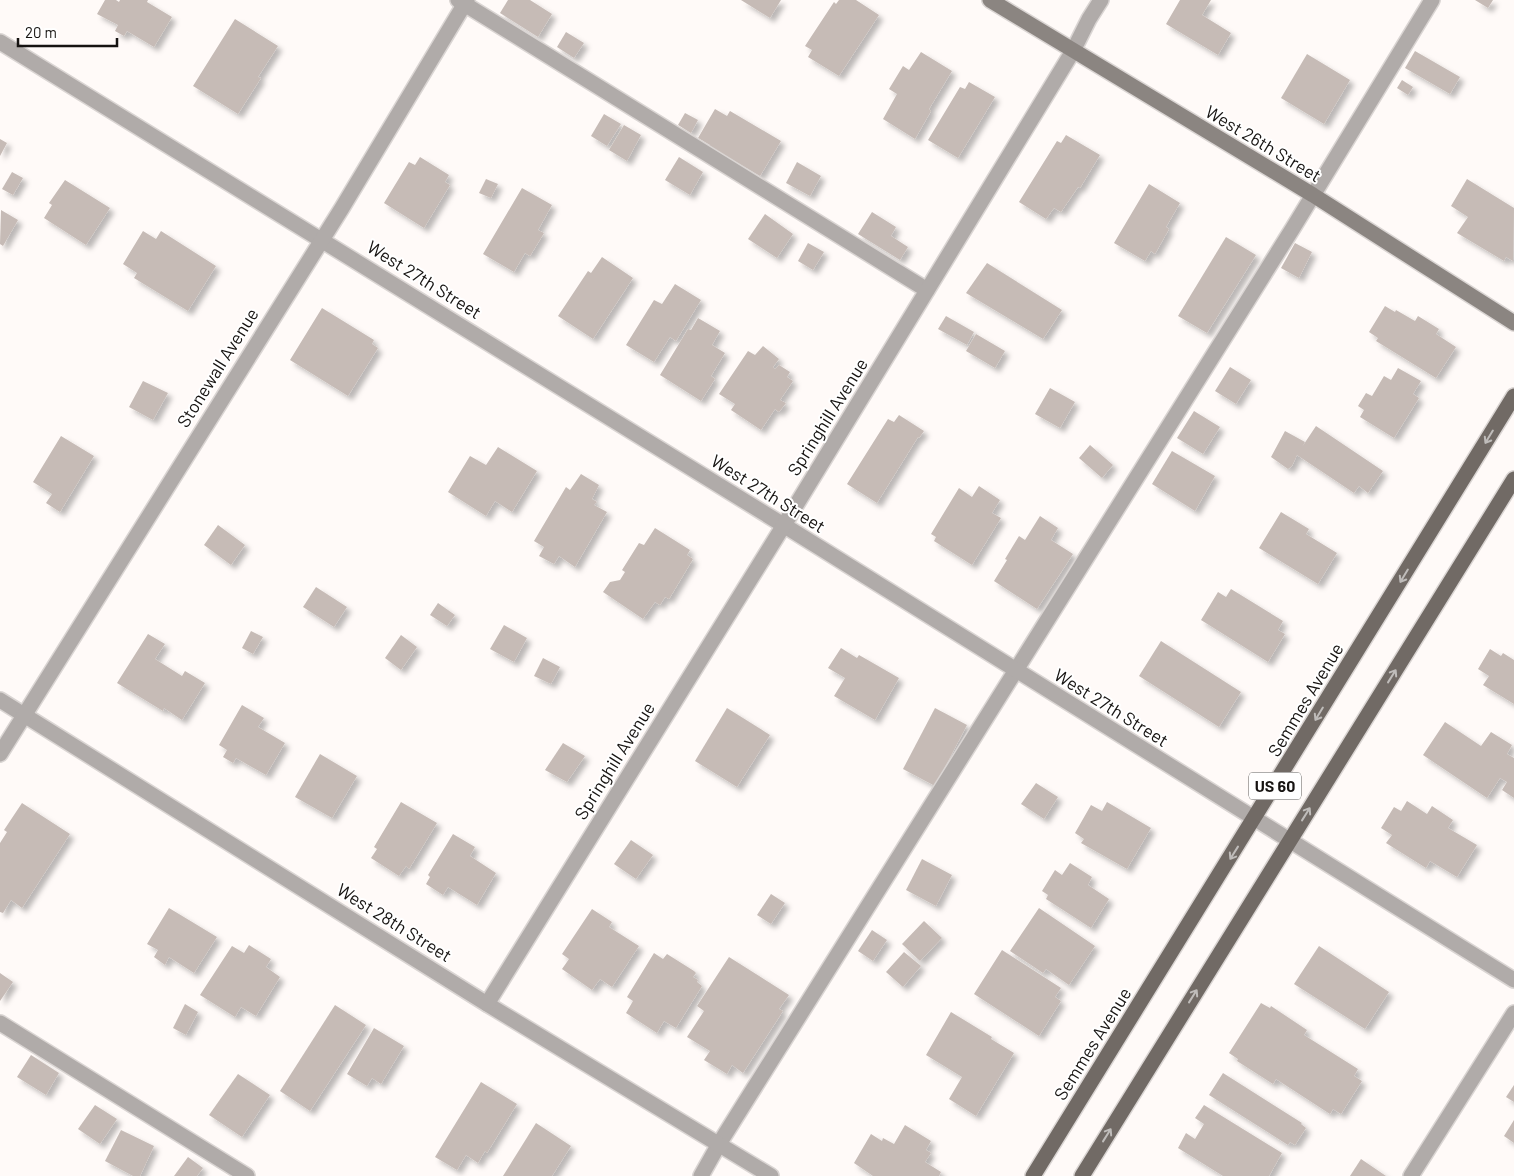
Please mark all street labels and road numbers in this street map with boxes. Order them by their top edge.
street label: West 26th Street [1202,100,1325,186]
street label: West 27th Street [363,235,486,323]
street label: Stonewall Avenue [172,304,263,431]
street label: Springhill Avenue [782,354,872,479]
street label: West 27th Street [707,449,830,537]
street label: Semmes Avenue [1263,639,1348,760]
street label: West 27th Street [1050,663,1173,751]
street label: Springhill Avenue [569,698,659,823]
road number: US 60 [1249,772,1301,799]
street label: West 28th Street [333,878,456,966]
street label: Semmes Avenue [1049,983,1136,1104]

